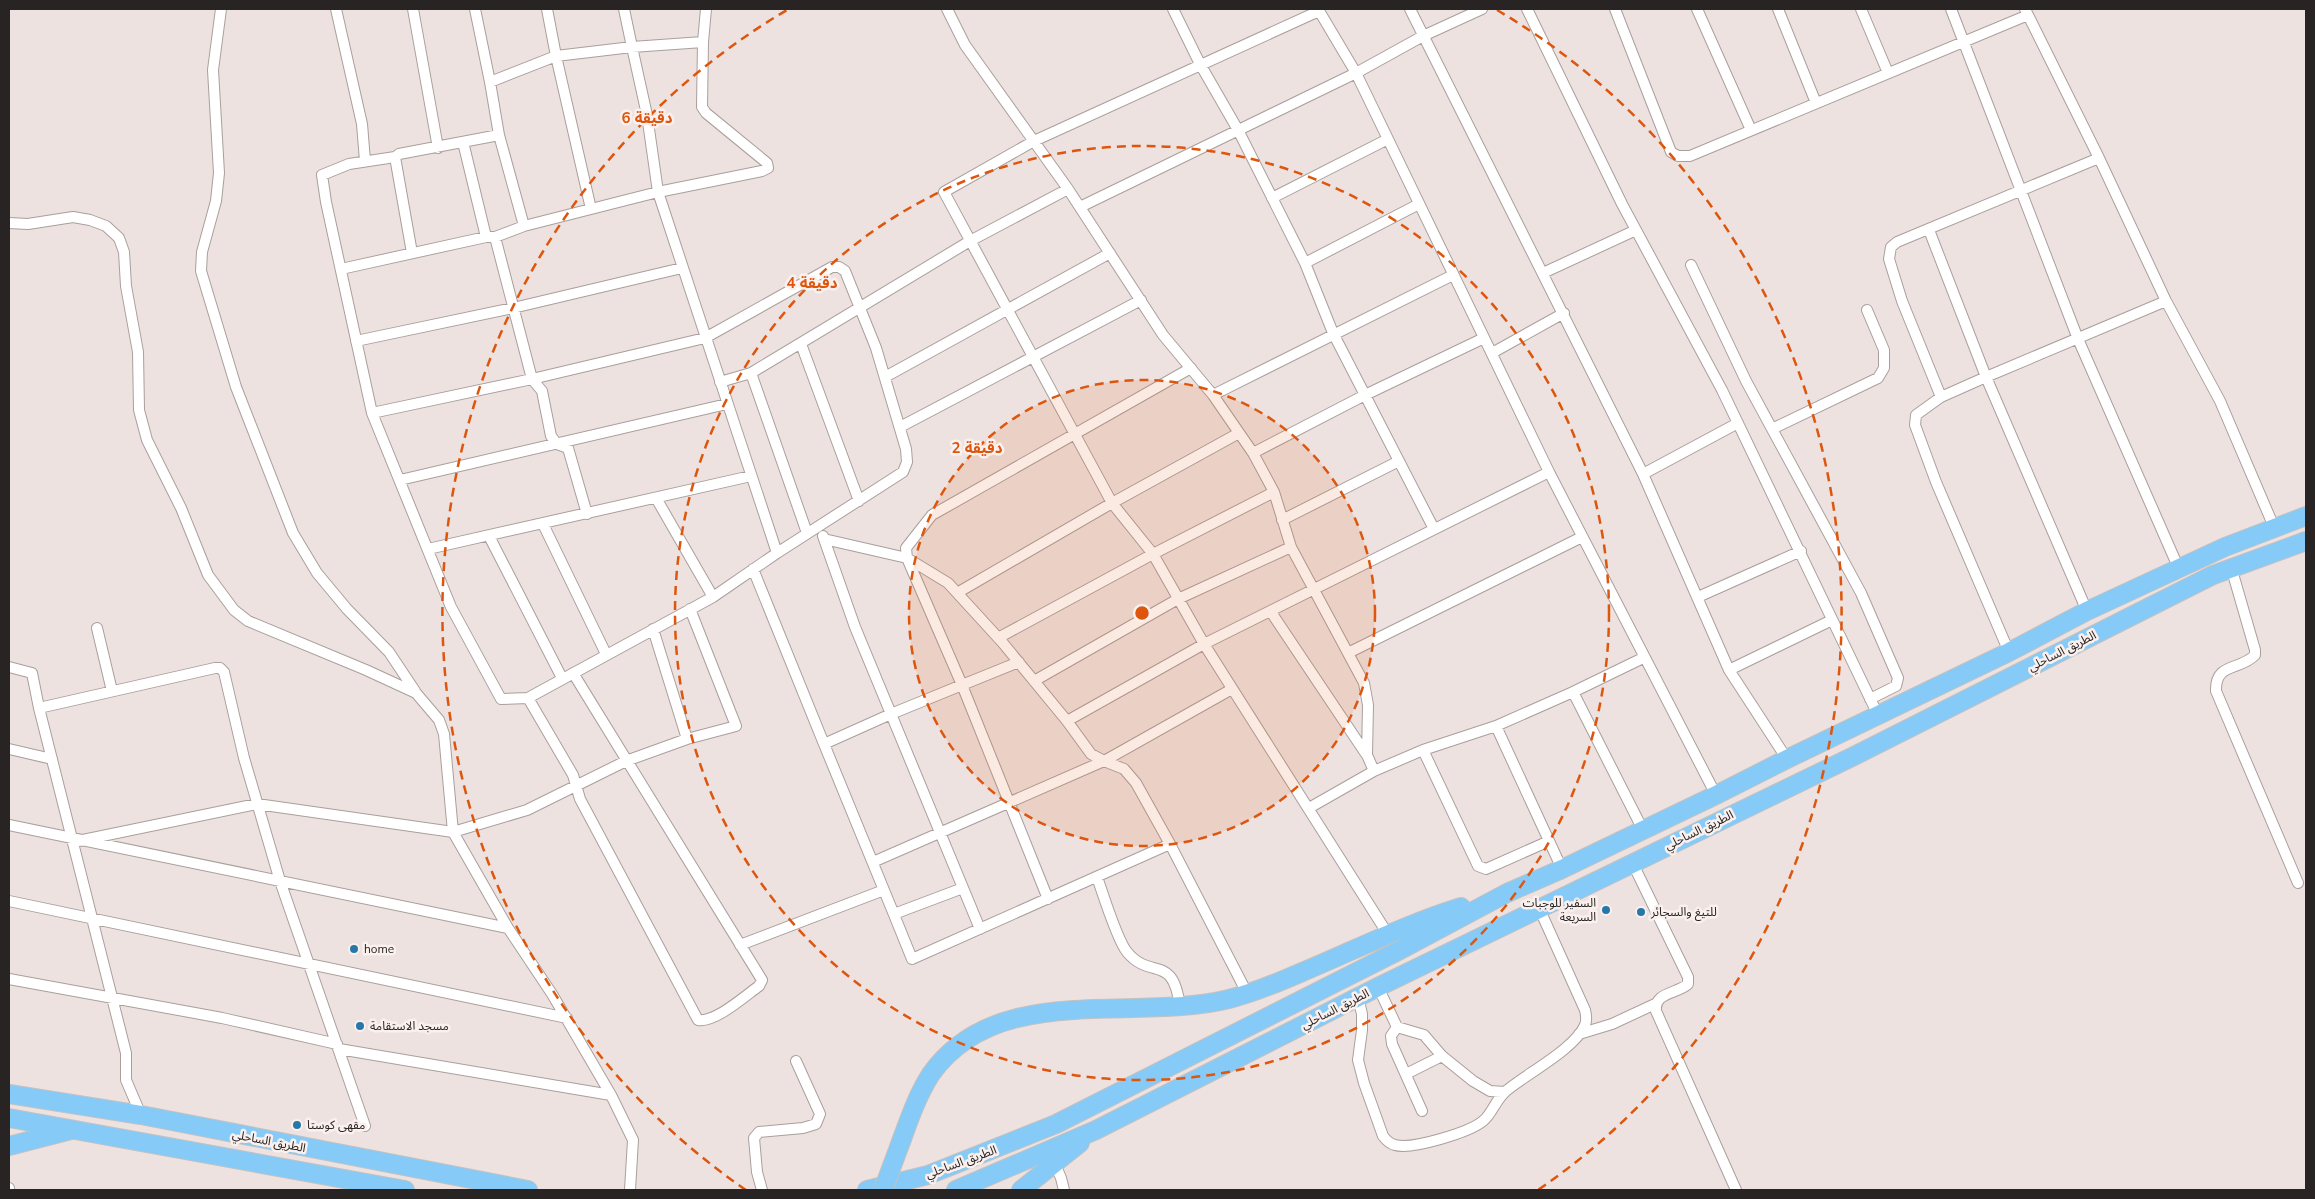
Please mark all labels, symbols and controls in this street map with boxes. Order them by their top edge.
text: 6 دقيقة [622,108,673,128]
text: 4 دقيقة [787,273,838,293]
text: 2 دقيقة [952,438,1003,458]
centre of rings [1133,604,1151,622]
street label: الطريق الساحلي [2025,627,2100,677]
street label: الطريق الساحلي [1662,806,1737,855]
place label: السفير للوجبات السريعة [1523,895,1596,925]
marker: السفير للوجبات السريعة [1600,904,1612,916]
place label: للتيغ والسجائر [1650,904,1717,921]
marker: للتيغ والسجائر [1635,906,1647,918]
place label: home [364,941,394,957]
marker: home [348,943,360,955]
street label: الطريق الساحلي [1298,985,1373,1035]
place label: مسجد الاستقامة [370,1018,449,1034]
marker: مسجد الاستقامة [354,1020,366,1032]
place label: مقهى كوستا [307,1117,365,1133]
marker: مقهى كوستا [291,1119,303,1131]
street label: الطريق الساحلي [231,1126,307,1158]
street label: الطريق الساحلي [923,1142,999,1184]

